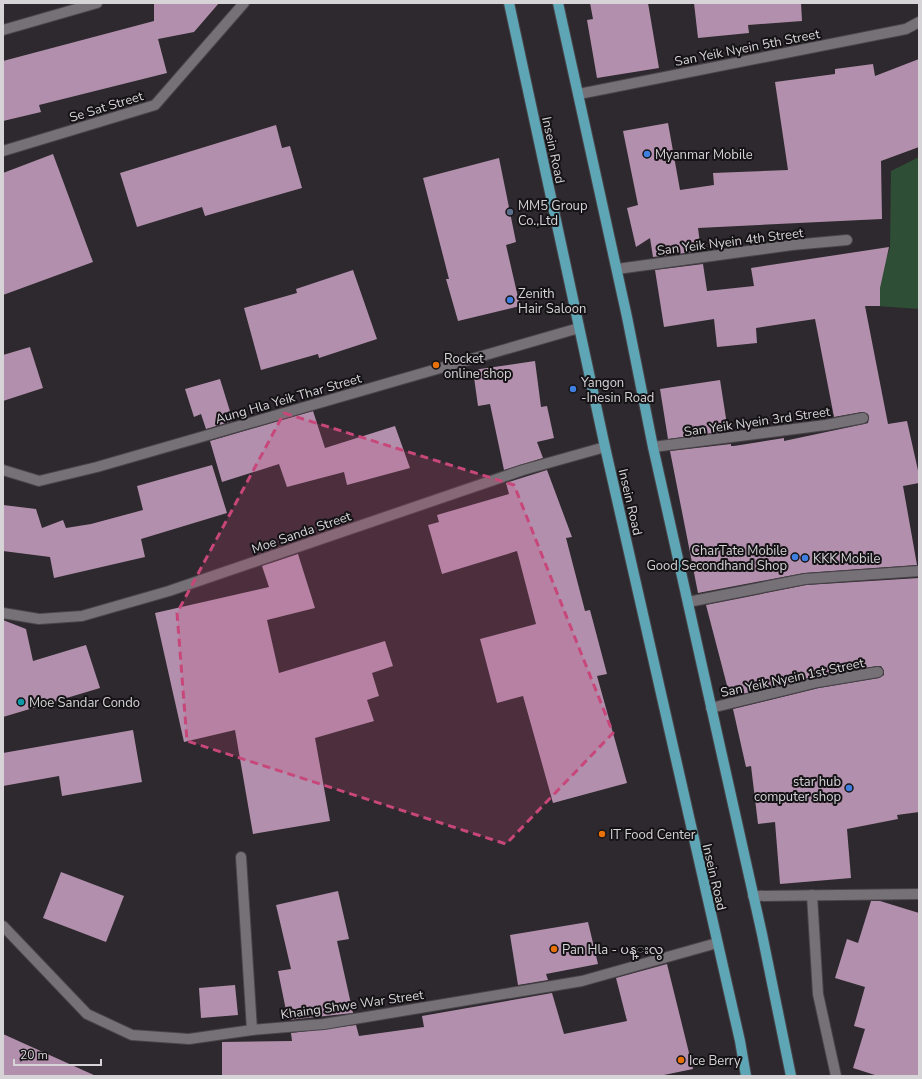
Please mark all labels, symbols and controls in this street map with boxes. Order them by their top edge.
street label: San Yeik Nyein 5th Street [673,25,822,71]
street label: Se Sat Street [67,87,146,127]
street label: Insein Road [537,115,569,185]
place label: Myanmar Mobile [655,146,753,164]
marker: Myanmar Mobile [642,149,652,159]
place label: MM5 Group Co.,Ltd [518,197,587,230]
marker: MM5 Group Co.,Ltd [505,207,515,217]
street label: San Yeik Nyein 4th Street [656,224,805,260]
place label: Zenith Hair Saloon [518,285,586,318]
marker: Zenith Hair Saloon [505,295,515,305]
place label: Rocket online shop [444,350,512,383]
marker: Rocket online shop [431,360,441,370]
street label: Aung Hla Yeik Thar Street [213,369,364,428]
place label: Yangon -Inesin Road [580,374,654,407]
marker: Yangon -Inesin Road [568,384,578,394]
street label: San Yeik Nyein 3rd Street [683,403,832,441]
street label: Insein Road [614,467,646,537]
street label: Moe Sanda Street [249,507,354,558]
place label: CharTate Mobile Good Secondhand Shop [646,542,787,575]
place label: KKK Mobile [813,550,880,568]
marker: CharTate Mobile Good Secondhand Shop [790,552,800,562]
marker: KKK Mobile [800,553,810,563]
street label: San Yeik Nyein 1st Street [719,654,866,702]
place label: Moe Sandar Condo [29,694,140,712]
marker: Moe Sandar Condo [16,697,26,707]
place label: star hub computer shop [754,773,841,806]
marker: star hub computer shop [844,783,854,793]
place label: IT Food Center [610,826,696,844]
marker: IT Food Center [597,829,607,839]
street label: Insein Road [698,842,730,912]
place label: Pan Hla - ပန္းလွ [562,941,663,960]
marker: Pan Hla - ပန္းလွ [549,944,559,954]
street label: Khaing Shwe War Street [280,986,425,1024]
scale bar [14,1041,101,1067]
text: 20 m [20,1047,48,1063]
place label: Ice Berry [689,1052,741,1070]
marker: Ice Berry [676,1055,686,1065]

